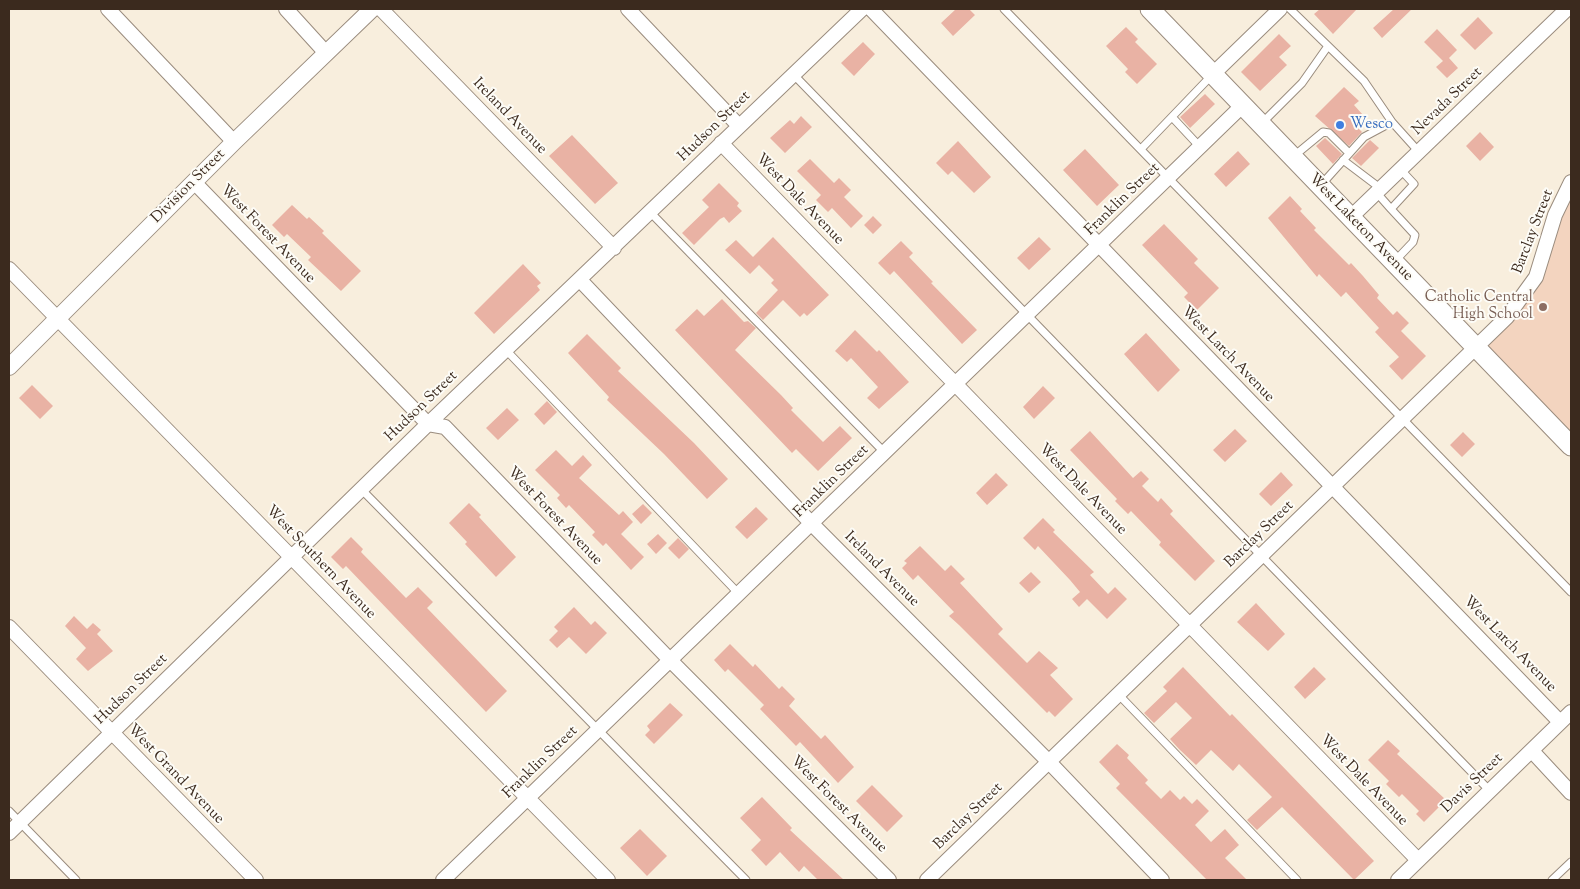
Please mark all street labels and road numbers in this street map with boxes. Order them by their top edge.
street label: Nevada Street [1409,64,1487,140]
street label: Ireland Avenue [468,75,550,159]
street label: Hudson Street [675,88,755,166]
street label: Division Street [148,146,230,228]
street label: West Dale Avenue [751,151,847,249]
street label: Franklin Street [1082,160,1164,240]
street label: West Laketon Avenue [1304,170,1416,286]
street label: West Forest Avenue [215,182,319,288]
street label: Barclay Street [1510,187,1558,277]
street label: West Larch Avenue [1177,303,1277,407]
street label: Hudson Street [382,368,462,446]
street label: West Dale Avenue [1034,441,1130,539]
street label: Franklin Street [791,442,873,522]
street label: West Forest Avenue [502,464,606,570]
street label: Barclay Street [1222,498,1298,572]
street label: West Southern Avenue [261,503,379,623]
street label: Ireland Avenue [840,529,922,611]
street label: West Larch Avenue [1459,593,1559,697]
street label: Hudson Street [92,651,172,729]
street label: West Grand Avenue [123,721,227,829]
street label: Franklin Street [500,723,582,803]
street label: West Dale Avenue [1315,732,1411,830]
street label: Davis Street [1439,750,1507,818]
street label: West Forest Avenue [786,753,890,857]
street label: Barclay Street [931,780,1007,854]

